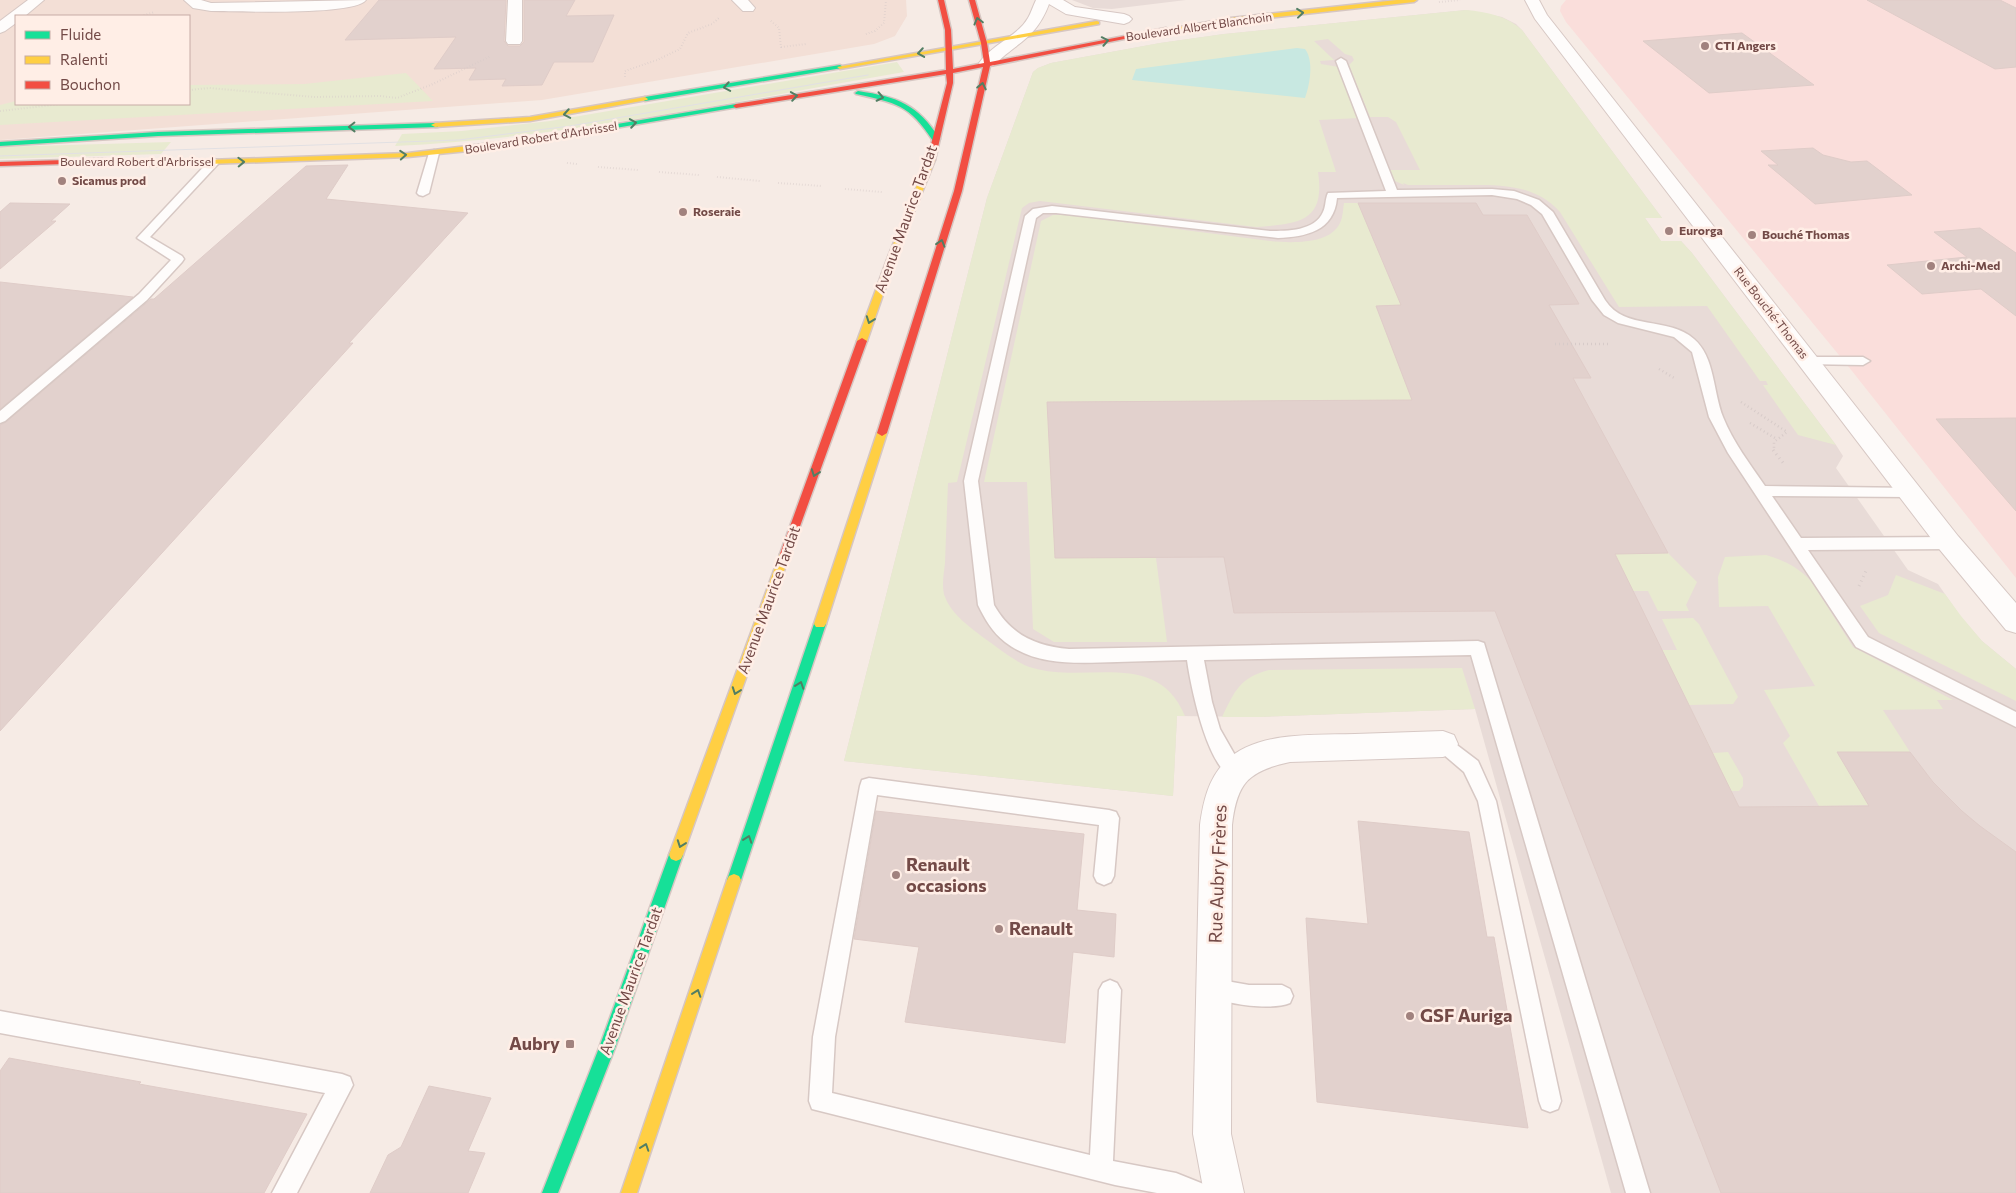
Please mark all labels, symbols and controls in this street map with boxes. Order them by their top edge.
one-way arrow [1296,8,1304,19]
street label: Boulevard Albert Blanchoin [1125,9,1273,43]
legend [15,15,190,105]
one-way arrow [974,18,984,26]
text: Fluide [60,25,101,43]
one-way arrow [1100,36,1109,47]
place label: CTI Angers [1715,38,1776,52]
marker: CTI Angers [1699,40,1711,52]
one-way arrow [917,47,926,57]
text: Ralenti [60,50,108,68]
text: Bouchon [60,75,121,93]
one-way arrow [722,81,731,91]
one-way arrow [976,82,987,91]
one-way arrow [876,91,885,102]
one-way arrow [789,92,798,102]
one-way arrow [562,109,571,119]
street label: Boulevard Robert d'Arbrissel [464,118,618,156]
one-way arrow [629,118,638,128]
one-way arrow [348,122,356,132]
street label: Avenue Maurice Tardat [870,142,940,295]
one-way arrow [400,150,408,161]
street label: Boulevard Robert d'Arbrissel [60,154,214,168]
one-way arrow [237,156,245,167]
place label: Sicamus prod [72,173,146,187]
marker: Sicamus prod [56,175,68,187]
place label: Roseraie [693,204,741,218]
marker: Roseraie [677,206,689,218]
place label: Eurorga [1679,223,1723,237]
marker: Eurorga [1663,225,1675,237]
place label: Bouché Thomas [1762,227,1850,241]
marker: Bouché Thomas [1746,229,1758,241]
one-way arrow [936,240,946,248]
place label: Archi-Med [1941,258,2000,272]
marker: Archi-Med [1925,260,1937,272]
street label: Rue Bouché-Thomas [1732,264,1812,361]
one-way arrow [866,315,876,324]
one-way arrow [811,468,821,476]
street label: Avenue Maurice Tardat [733,523,803,676]
one-way arrow [794,681,804,689]
one-way arrow [732,687,742,695]
street label: Rue Aubry Frères [1204,804,1230,944]
one-way arrow [743,835,753,844]
one-way arrow [677,839,687,848]
place label: Renault occasions [906,853,987,896]
marker: Renault occasions [890,869,902,881]
street label: Avenue Maurice Tardat [595,904,665,1057]
place label: Renault [1009,917,1073,939]
marker: Renault [993,923,1005,935]
one-way arrow [691,989,701,998]
place label: GSF Auriga [1420,1004,1513,1026]
marker: GSF Auriga [1404,1010,1416,1022]
place label: Aubry [509,1032,560,1054]
marker: Aubry [564,1038,576,1050]
one-way arrow [639,1143,649,1152]

